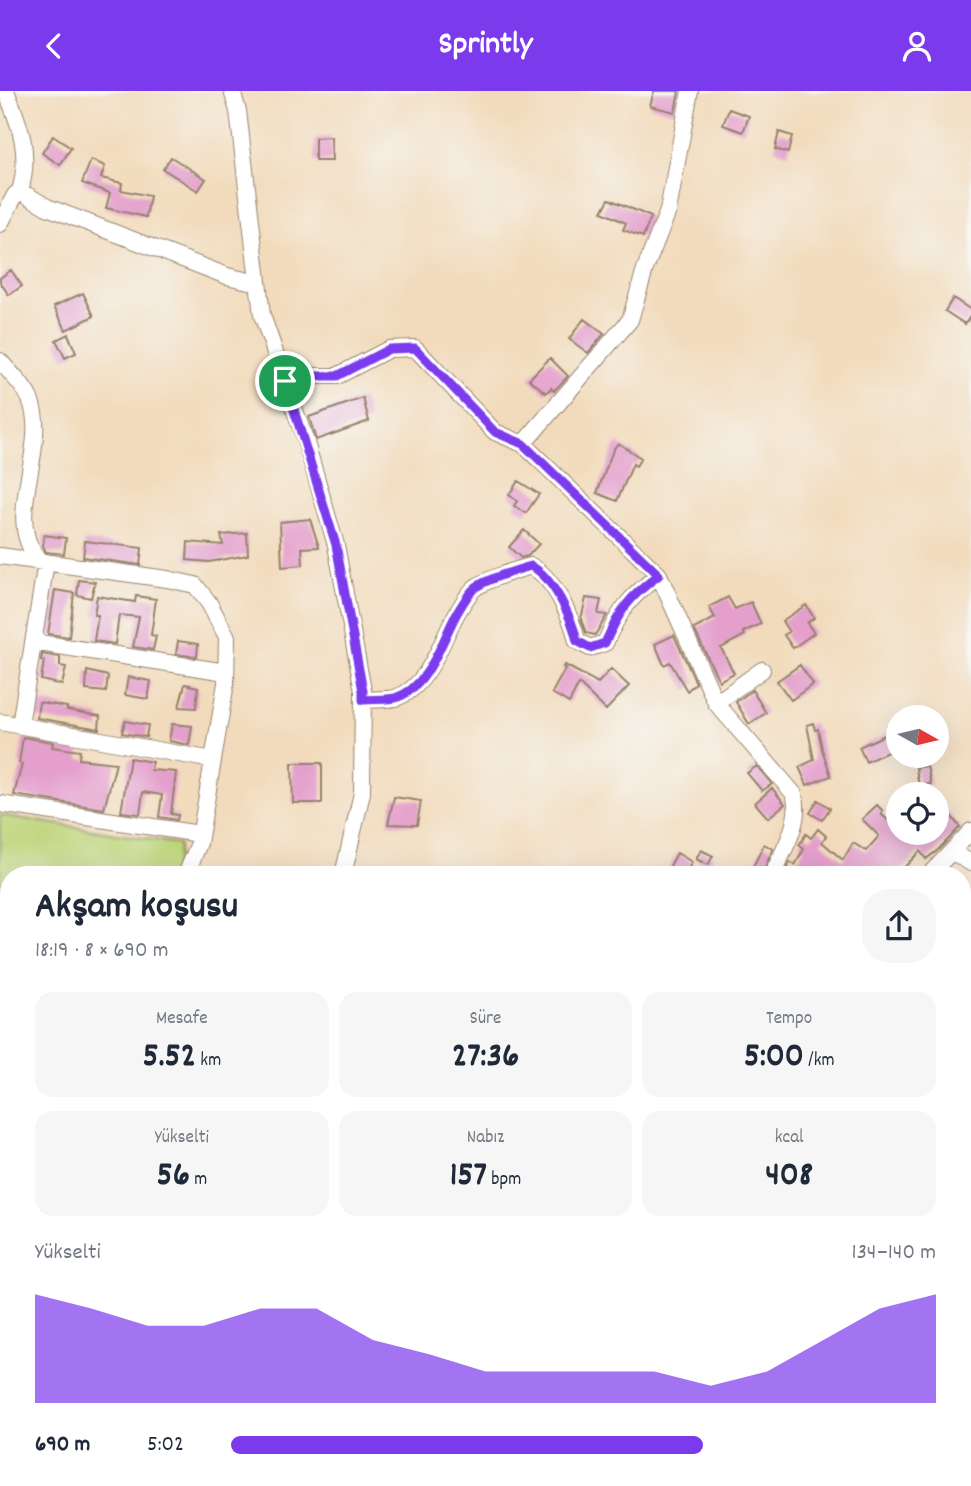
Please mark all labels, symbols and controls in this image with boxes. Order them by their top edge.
text: Sprintly [439,23,532,69]
icon: back [35,27,73,65]
icon: person [898,27,936,65]
pin [255,351,315,411]
icon: arrive [266,362,304,400]
north arrow [886,705,948,768]
map controls [886,705,949,845]
button: locate [886,782,949,845]
text: Akşam koşusu [35,881,238,936]
button: share [862,889,936,963]
text: 18:19 · 8 × 690 m [35,935,169,968]
text: Mesafe [156,1006,208,1033]
text: Süre [470,1006,501,1033]
text: Tempo [766,1006,812,1033]
text: 5.52 [142,1033,196,1083]
text: 27:36 [452,1033,519,1083]
text: 5:00 [744,1033,804,1083]
text: km [196,1048,221,1075]
text: /km [804,1048,835,1075]
text: Yükselti [155,1125,209,1152]
text: Nabız [467,1125,504,1152]
text: kcal [775,1125,804,1152]
text: 56 [156,1152,190,1202]
text: 157 [450,1152,487,1202]
text: 408 [765,1152,813,1202]
text: m [190,1167,207,1194]
text: bpm [487,1167,521,1194]
text: Yükselti [35,1237,101,1270]
text: 134–140 m [852,1237,936,1270]
text: 690 m [35,1429,90,1462]
text: 5:02 [147,1429,184,1462]

